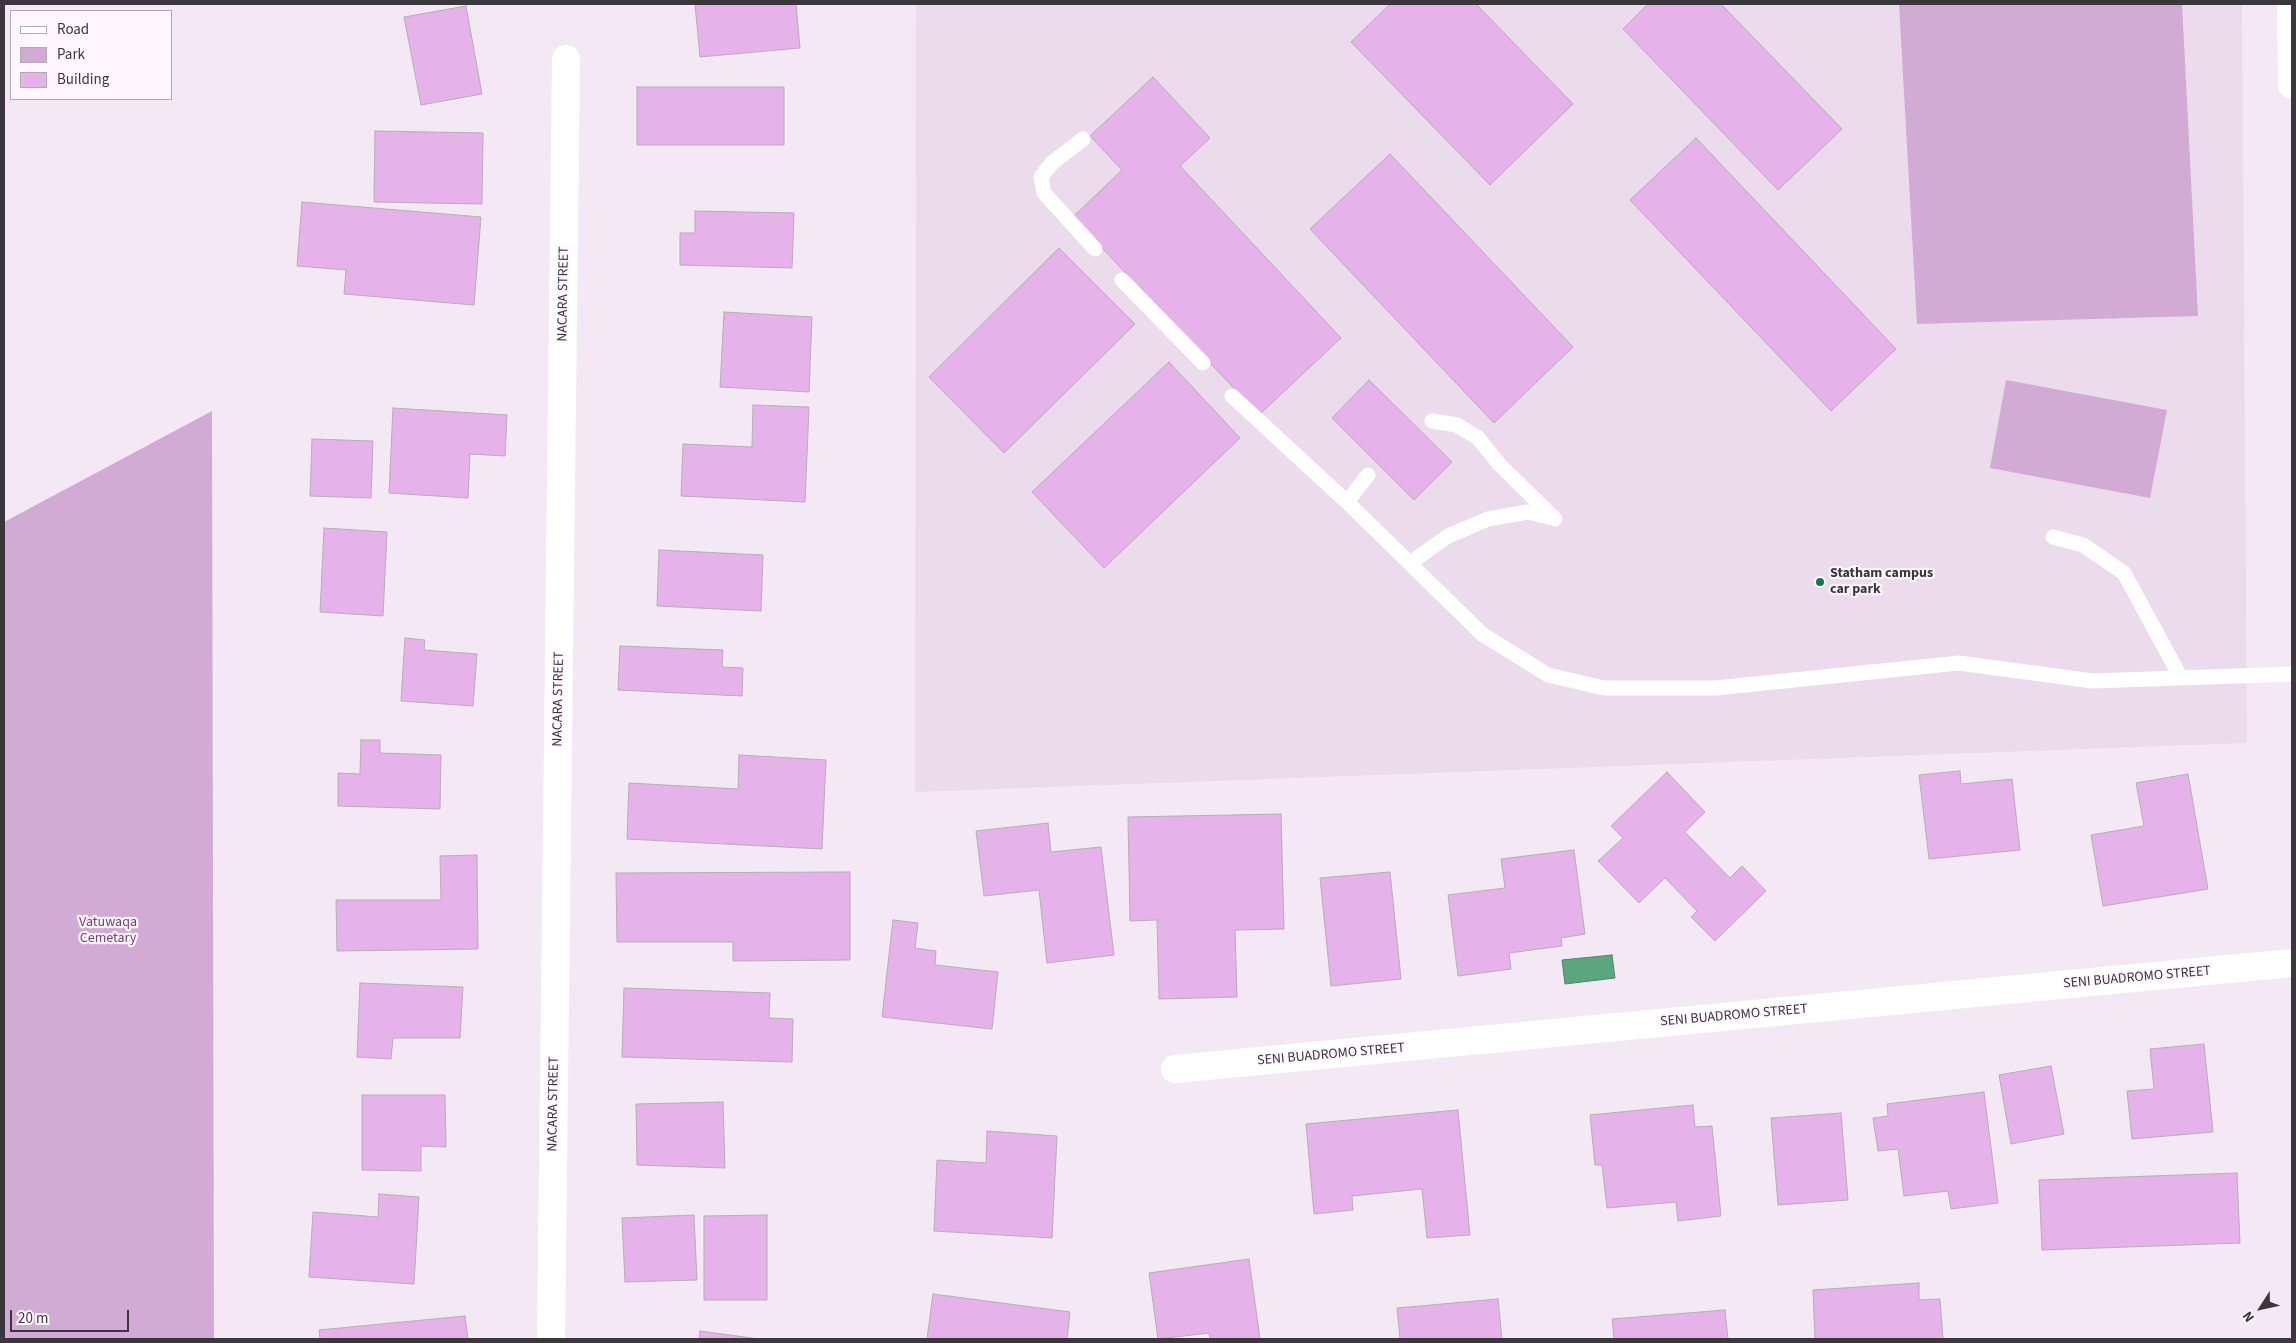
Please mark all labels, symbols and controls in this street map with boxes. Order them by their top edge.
legend [10,10,172,100]
text: Road [57,19,89,40]
text: Park [57,44,85,65]
text: Building [57,69,109,90]
street label: NACARA STREET [555,246,573,342]
place label: Statham campus car park [1830,566,1933,598]
marker: Statham campus car park [1814,576,1826,588]
street label: NACARA STREET [550,651,568,747]
park label: Vatuwaqa Cemetary [79,915,137,948]
street label: SENI BUADROMO STREET [2062,963,2212,993]
street label: SENI BUADROMO STREET [1659,1001,1809,1031]
street label: SENI BUADROMO STREET [1256,1040,1406,1070]
street label: NACARA STREET [545,1056,563,1152]
north arrow [2236,1283,2286,1333]
scale bar [12,1300,131,1332]
text: N [2238,1307,2260,1326]
text: 20 m [18,1308,48,1329]

